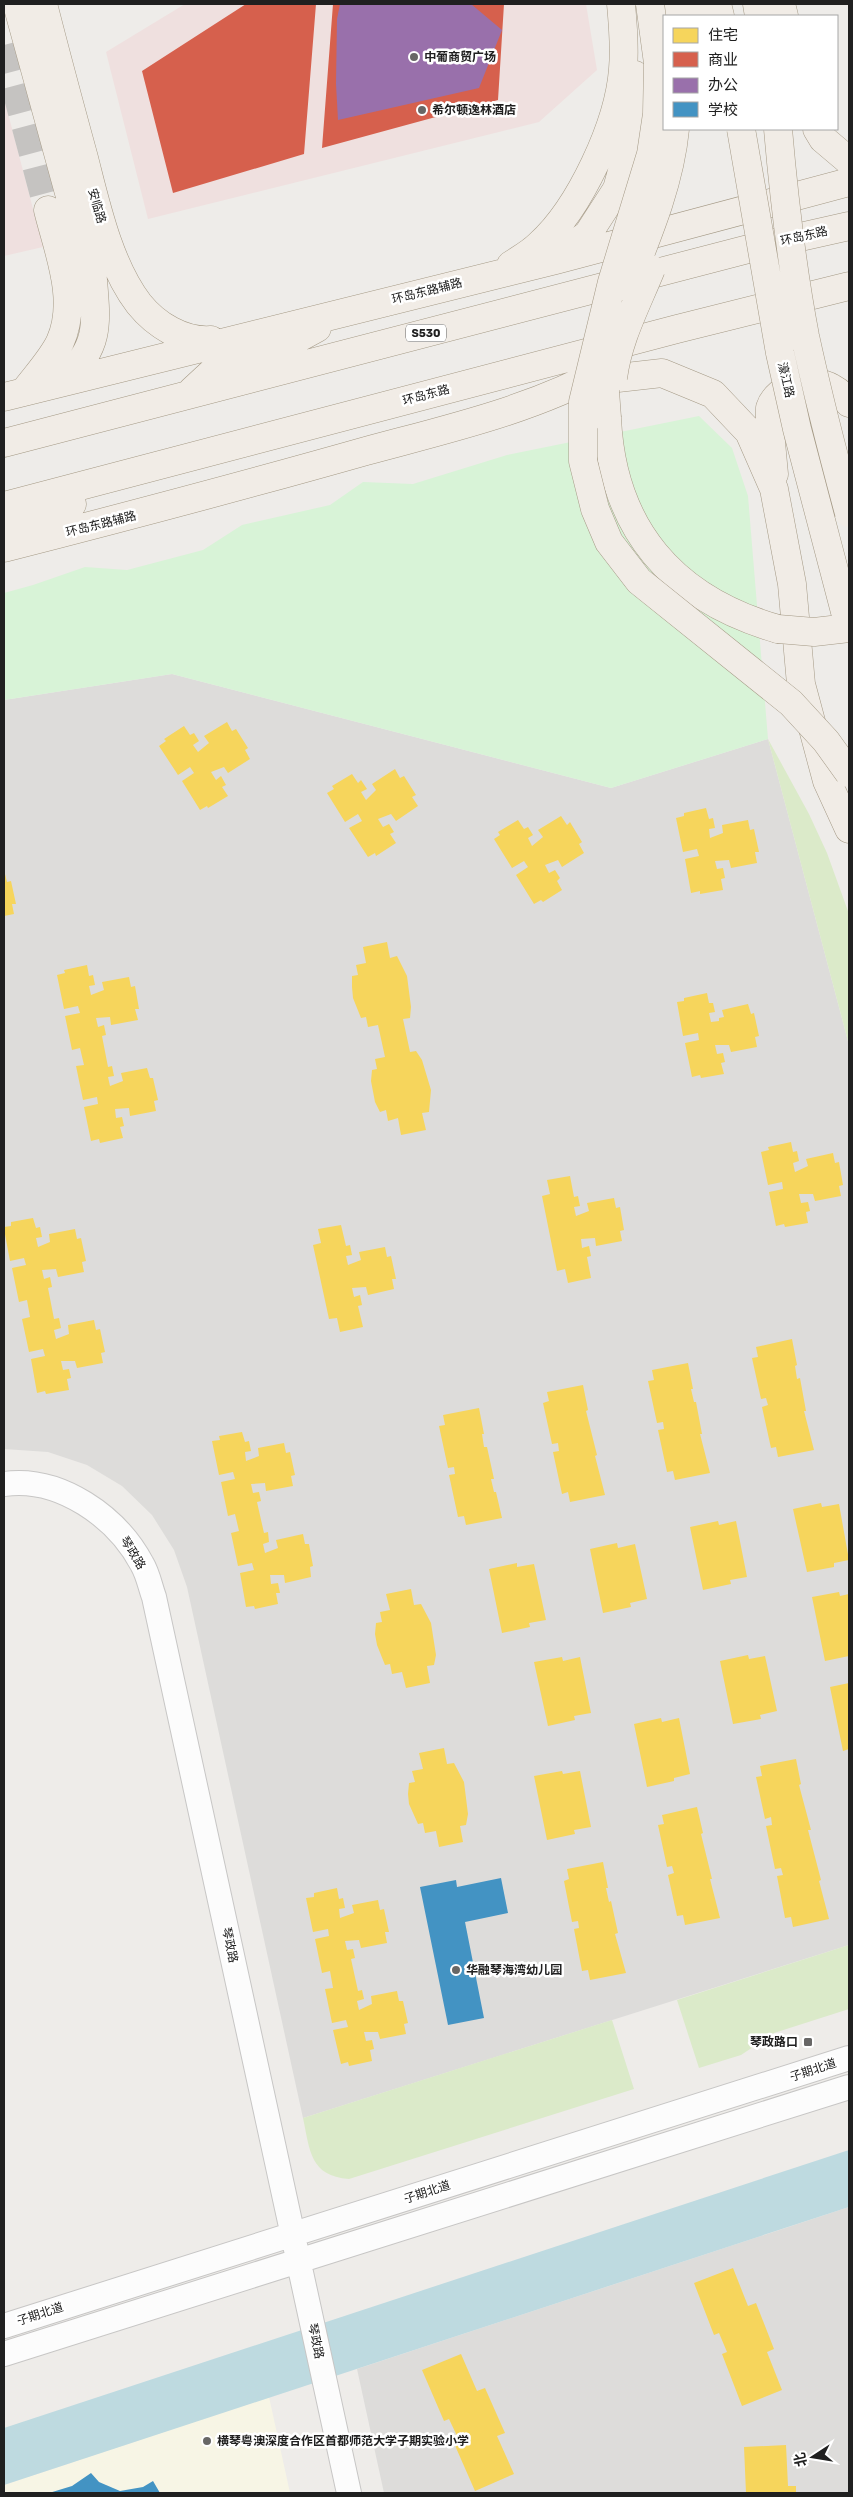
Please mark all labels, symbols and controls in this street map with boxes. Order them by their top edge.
legend [663,15,838,130]
text: 住宅 [708,26,738,44]
place label: 中葡商贸广场 [424,50,496,64]
marker: 中葡商贸广场 [408,51,420,63]
text: 商业 [708,51,738,69]
text: 办公 [708,76,738,94]
text: 学校 [708,101,738,119]
place label: 希尔顿逸林酒店 [432,103,516,117]
marker: 希尔顿逸林酒店 [416,104,428,116]
street label: 安临路 [85,187,109,225]
street label: 环岛东路 [779,224,829,248]
street label: 环岛东路辅路 [390,275,464,307]
road number: S530 [406,324,446,342]
street label: 濠江路 [775,361,797,399]
street label: 环岛东路 [401,382,451,408]
street label: 环岛东路辅路 [64,508,138,540]
street label: 琴政路 [118,1534,148,1572]
street label: 琴政路 [219,1926,241,1964]
place label: 华融琴海湾幼儿园 [466,1963,562,1977]
marker: 华融琴海湾幼儿园 [450,1964,462,1976]
place label: 琴政路口 [750,2035,798,2049]
marker: 琴政路口 [802,2036,814,2048]
street label: 子期北道 [788,2056,838,2084]
street label: 子期北道 [402,2178,452,2206]
street label: 子期北道 [15,2300,65,2328]
street label: 琴政路 [305,2322,327,2360]
north arrow [788,2432,838,2482]
place label: 横琴粤澳深度合作区首都师范大学子期实验小学 [217,2434,469,2448]
marker: 横琴粤澳深度合作区首都师范大学子期实验小学 [201,2435,213,2447]
text: 北 [791,2451,811,2468]

